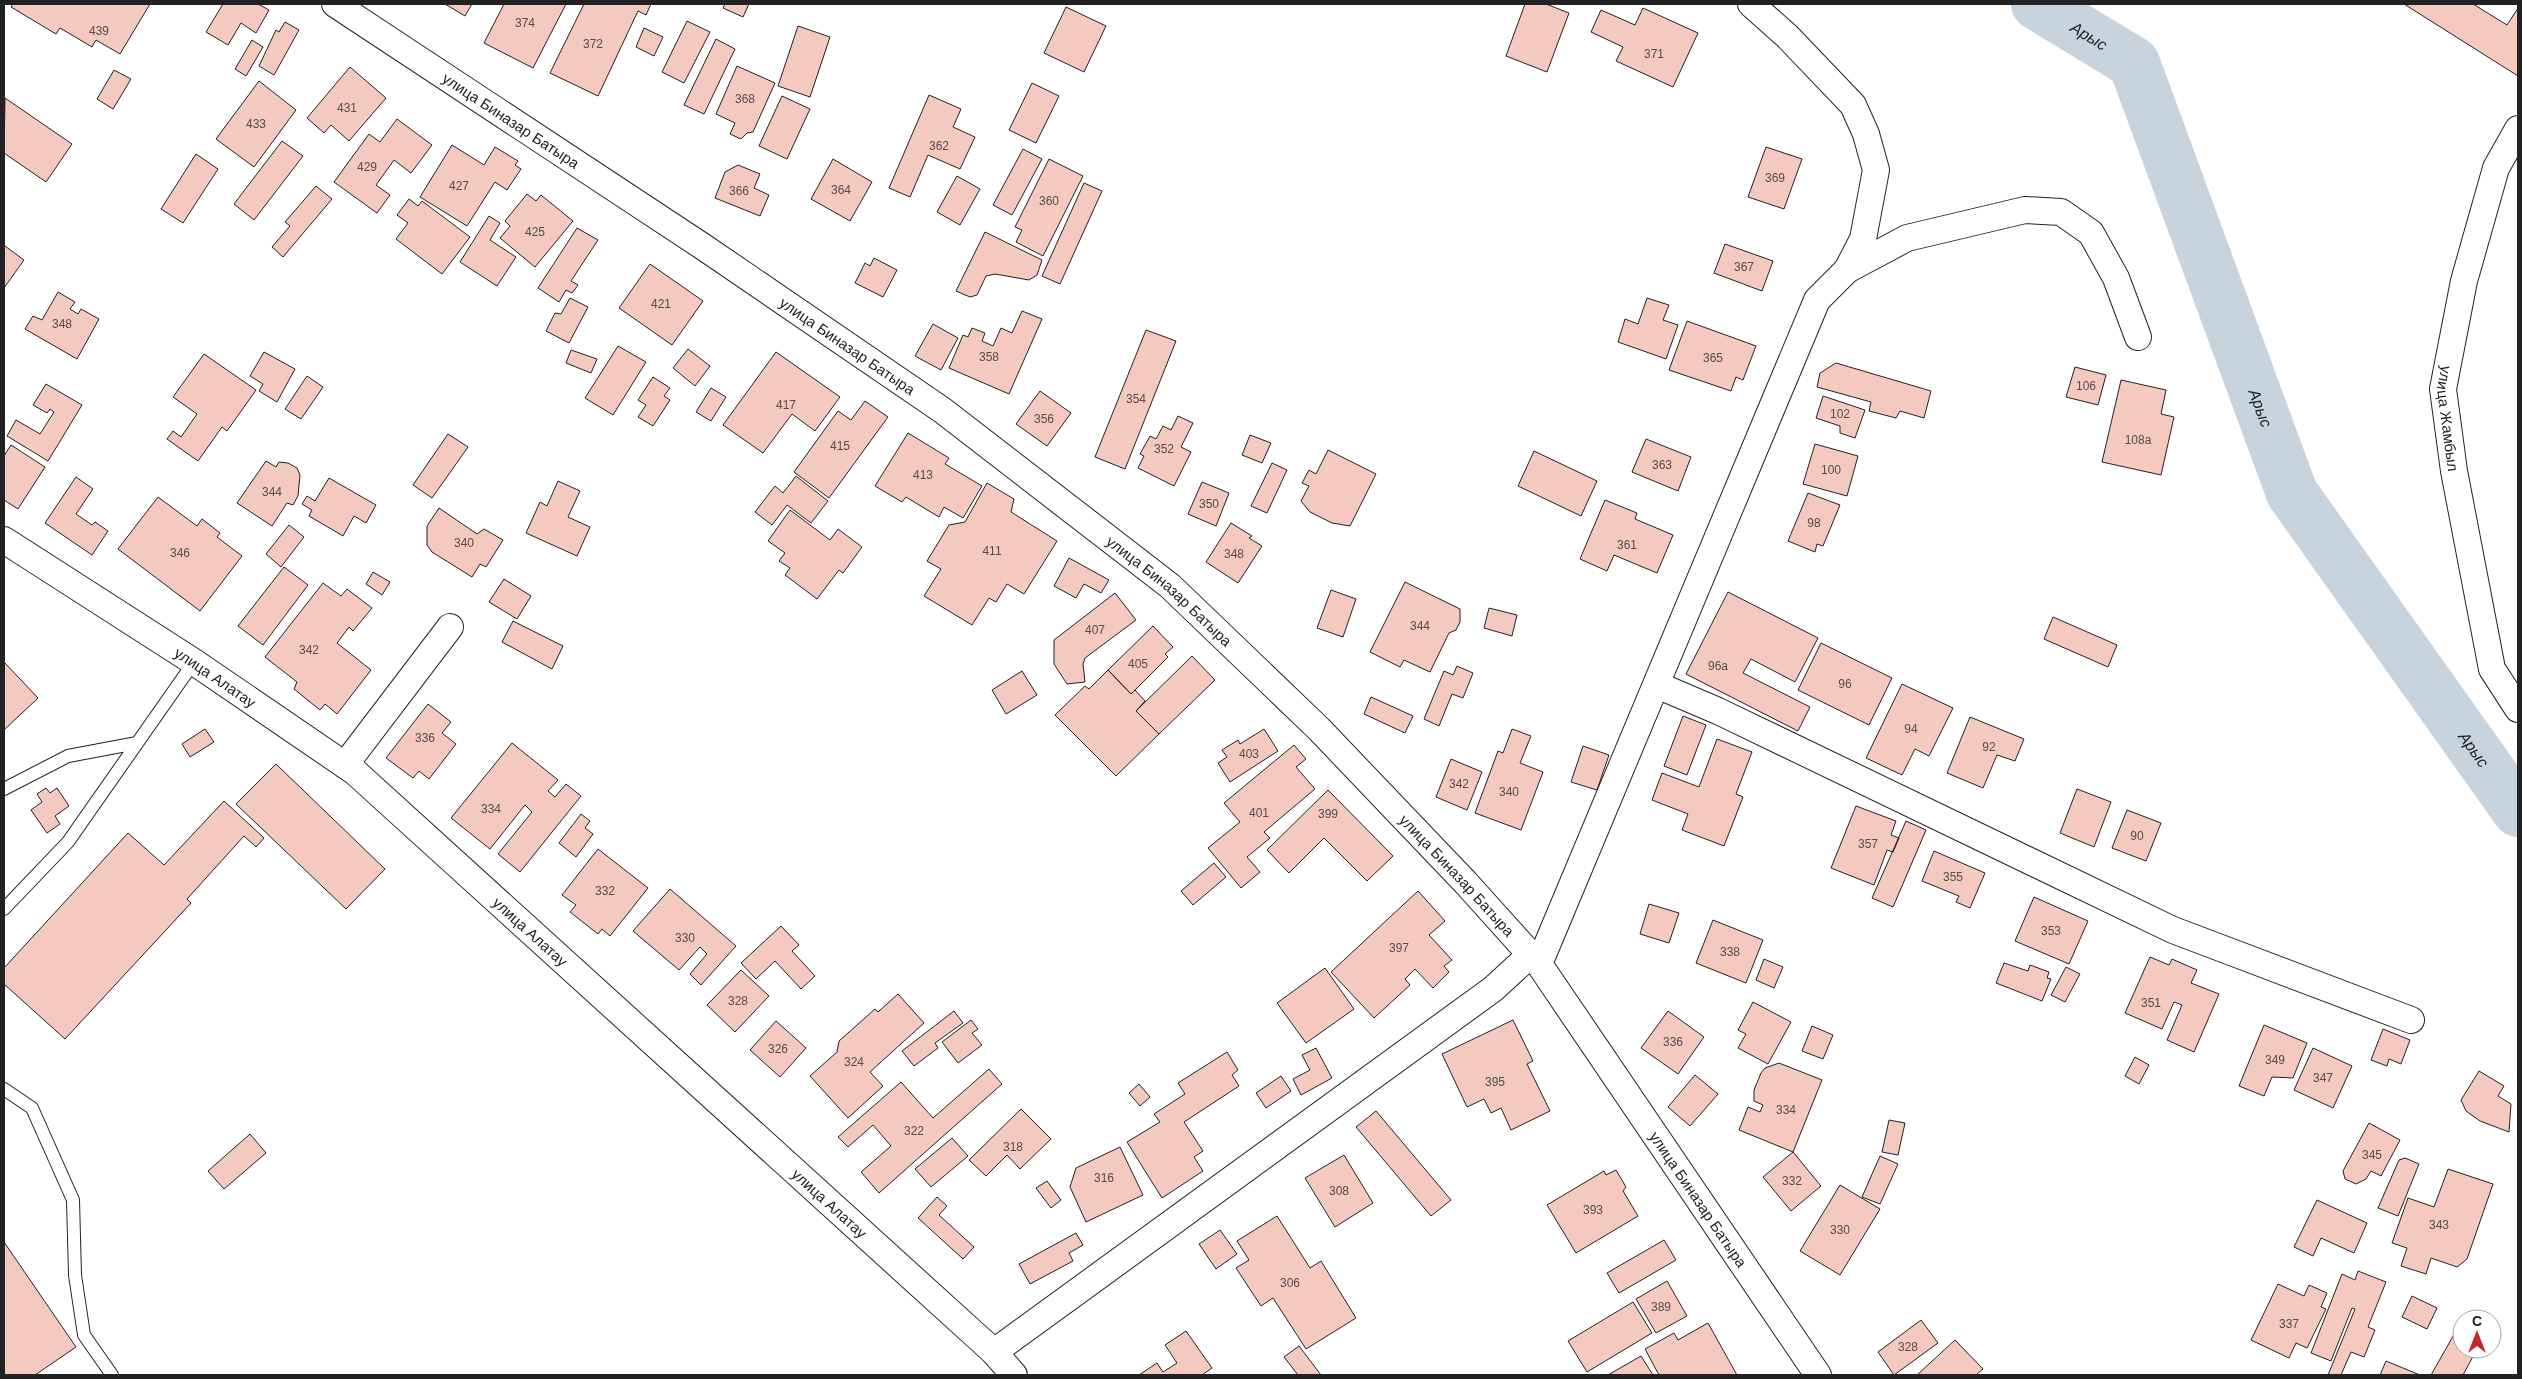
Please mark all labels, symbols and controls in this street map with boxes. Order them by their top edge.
house number: 374 [515,16,535,30]
water label: Арыс [2067,18,2110,53]
house number: 439 [89,24,109,38]
house number: 372 [583,37,603,51]
house number: 371 [1644,47,1664,61]
street label: улица Биназар Батыра [440,69,583,172]
house number: 368 [735,92,755,106]
house number: 431 [337,101,357,115]
house number: 433 [246,117,266,131]
house number: 362 [929,139,949,153]
house number: 429 [357,160,377,174]
house number: 369 [1765,171,1785,185]
house number: 427 [449,179,469,193]
house number: 364 [831,183,851,197]
house number: 366 [729,184,749,198]
house number: 360 [1039,194,1059,208]
house number: 425 [525,225,545,239]
house number: 367 [1734,260,1754,274]
street label: улица Биназар Батыра [777,293,919,398]
house number: 421 [651,297,671,311]
house number: 348 [52,317,72,331]
house number: 358 [979,350,999,364]
house number: 365 [1703,351,1723,365]
street label: улица Жамбыл [2434,365,2462,472]
house number: 106 [2076,379,2096,393]
water label: Арыс [2246,386,2276,429]
house number: 354 [1126,392,1146,406]
house number: 417 [776,398,796,412]
house number: 102 [1830,407,1850,421]
house number: 356 [1034,412,1054,426]
house number: 108а [2125,433,2152,447]
house number: 415 [830,439,850,453]
house number: 352 [1154,442,1174,456]
house number: 363 [1652,458,1672,472]
house number: 100 [1821,463,1841,477]
house number: 413 [913,468,933,482]
house number: 344 [262,485,282,499]
house number: 350 [1199,497,1219,511]
house number: 98 [1807,516,1821,530]
street label: улица Биназар Батыра [1104,532,1236,650]
house number: 340 [454,536,474,550]
house number: 361 [1617,538,1637,552]
house number: 411 [982,544,1002,558]
house number: 346 [170,546,190,560]
house number: 348 [1224,547,1244,561]
house number: 344 [1410,619,1430,633]
house number: 407 [1085,623,1105,637]
street label: улица Алатау [172,643,260,711]
house number: 342 [299,643,319,657]
house number: 405 [1128,657,1148,671]
house number: 96а [1708,659,1728,673]
house number: 96 [1838,677,1852,691]
house number: 94 [1904,722,1918,736]
water label: Арыс [2455,727,2492,770]
house number: 336 [415,731,435,745]
house number: 92 [1982,740,1996,754]
house number: 403 [1239,747,1259,761]
house number: 342 [1449,777,1469,791]
house number: 340 [1499,785,1519,799]
house number: 334 [481,802,501,816]
house number: 401 [1249,806,1269,820]
house number: 399 [1318,807,1338,821]
street label: улица Биназар Батыра [1396,811,1518,940]
house number: 90 [2130,829,2144,843]
house number: 357 [1858,837,1878,851]
house number: 355 [1943,870,1963,884]
house number: 332 [595,884,615,898]
street label: улица Алатау [490,893,572,970]
house number: 353 [2041,924,2061,938]
house number: 330 [675,931,695,945]
house number: 397 [1389,941,1409,955]
house number: 338 [1720,945,1740,959]
house number: 328 [728,994,748,1008]
house number: 351 [2141,996,2161,1010]
house number: 336 [1663,1035,1683,1049]
house number: 326 [768,1042,788,1056]
house number: 349 [2265,1053,2285,1067]
house number: 324 [844,1055,864,1069]
house number: 347 [2313,1071,2333,1085]
house number: 395 [1485,1075,1505,1089]
house number: 334 [1776,1103,1796,1117]
house number: 322 [904,1124,924,1138]
street label: улица Биназар Батыра [1647,1128,1751,1271]
house number: 318 [1003,1140,1023,1154]
house number: 345 [2362,1148,2382,1162]
street label: улица Алатау [789,1165,871,1241]
house number: 316 [1094,1171,1114,1185]
house number: 332 [1782,1174,1802,1188]
house number: 308 [1329,1184,1349,1198]
house number: 393 [1583,1203,1603,1217]
house number: 343 [2429,1218,2449,1232]
house number: 330 [1830,1223,1850,1237]
house number: 306 [1280,1276,1300,1290]
house number: 389 [1651,1300,1671,1314]
north arrow [2452,1309,2502,1359]
text: С [2472,1313,2482,1329]
house number: 337 [2279,1317,2299,1331]
house number: 328 [1898,1340,1918,1354]

